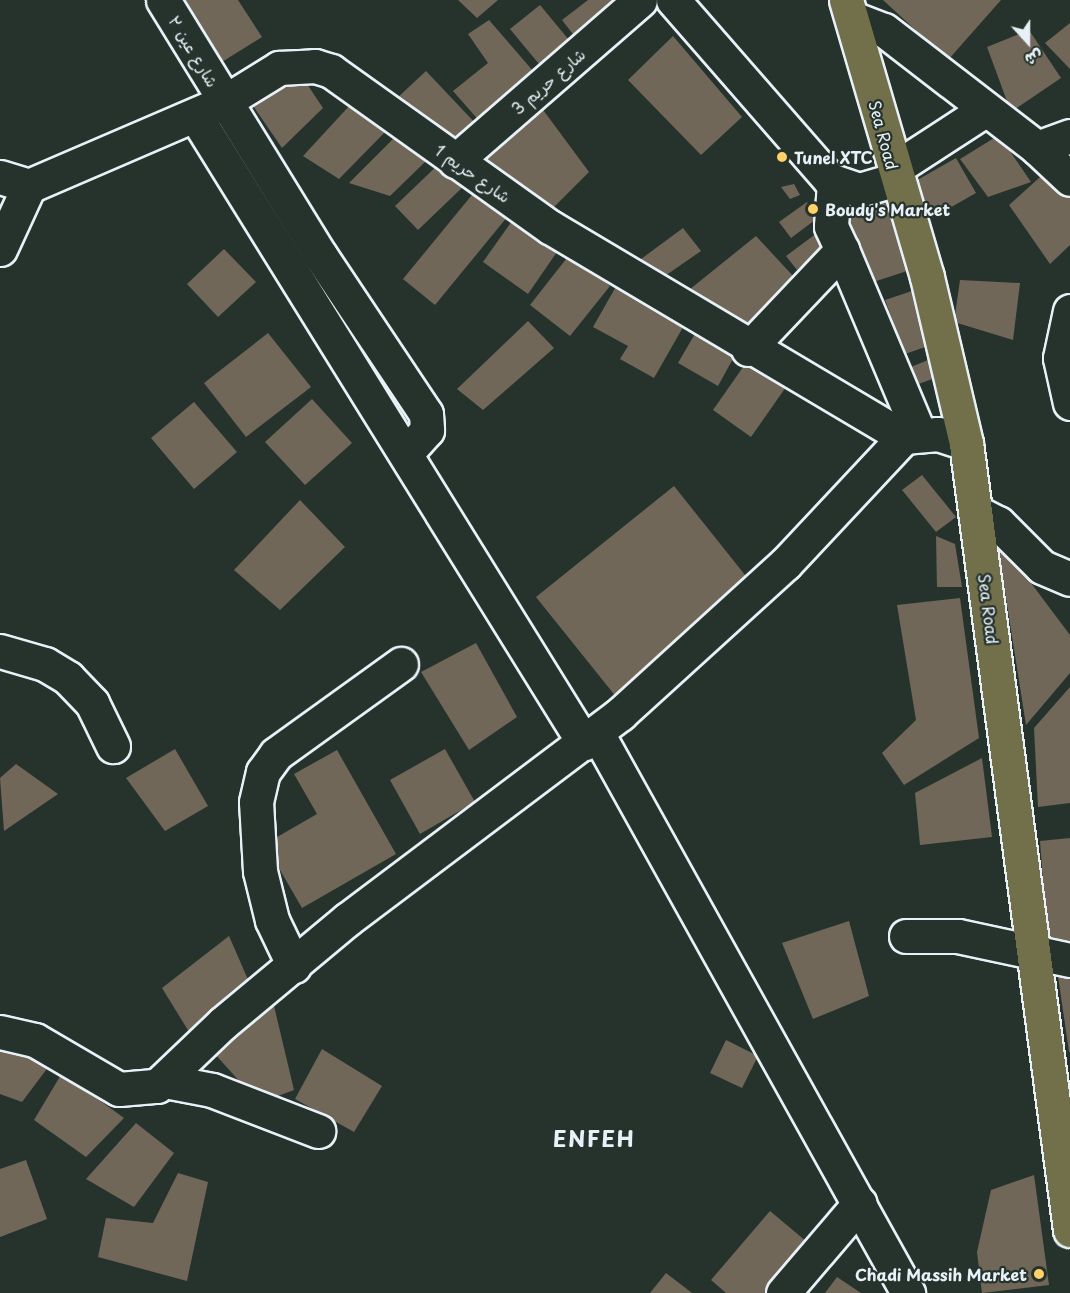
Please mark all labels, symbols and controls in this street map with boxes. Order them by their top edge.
street label: شارع عين ٣ [165,12,223,90]
north arrow [998,12,1058,72]
street label: شارع حريم 3 [507,44,589,118]
text: ش [1022,44,1047,73]
street label: Sea Road [865,98,903,172]
street label: شارع حريم 1 [432,140,514,206]
place label: Tunel XTC [794,147,874,167]
marker: Tunel XTC [775,150,789,164]
place label: Boudy's Market [825,199,951,219]
marker: Boudy's Market [806,202,820,216]
street label: Sea Road [975,572,1003,646]
district label: ENFEH [552,1125,636,1151]
place label: Chadi Massih Market [853,1264,1027,1284]
marker: Chadi Massih Market [1032,1267,1046,1281]

